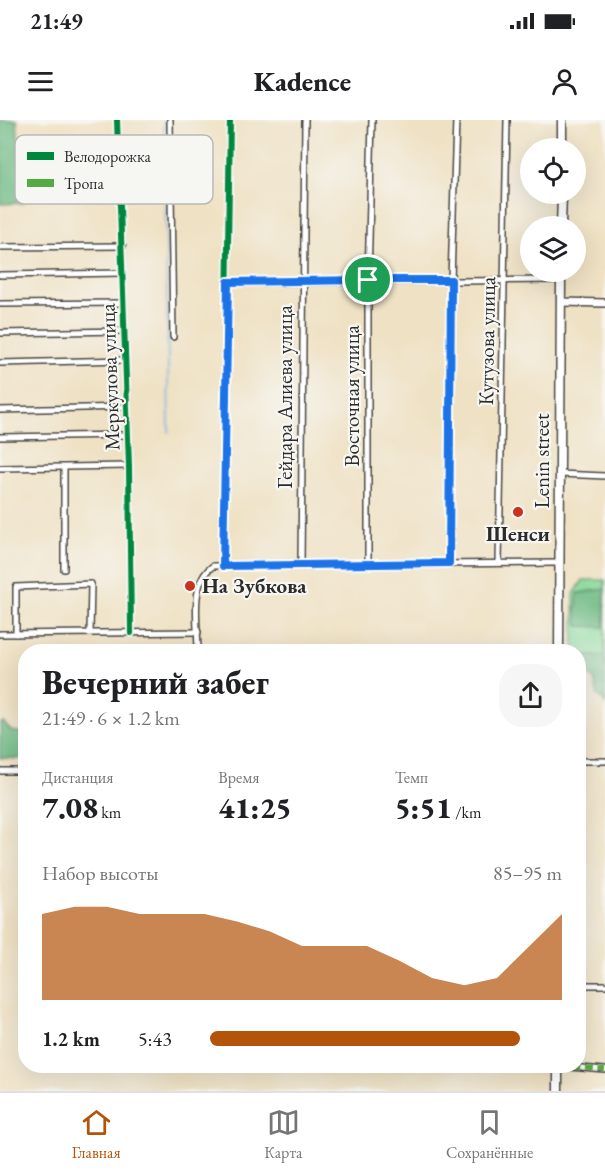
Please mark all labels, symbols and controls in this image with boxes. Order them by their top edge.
text: 21:49 [30,7,83,36]
text: Kadence [254,64,351,99]
icon: menu [24,65,57,98]
icon: person [548,65,581,98]
legend [15,135,213,204]
map controls [520,138,586,282]
button: locate [520,138,586,204]
text: Велодорожка [64,146,151,167]
text: Тропа [64,173,104,194]
button: layers [520,216,586,282]
pin [342,254,393,305]
icon: arrive [351,263,384,296]
street label: Кутузова улица [472,276,501,406]
street label: Меркулова улица [93,302,126,451]
street label: Гейдара Алиева улица [271,305,298,489]
street label: Восточная улица [338,325,365,467]
street label: Lenin street [528,413,555,509]
marker: Шенси [511,505,525,519]
place label: Шенси [486,520,550,547]
place label: На Зубкова [202,572,307,599]
marker: На Зубкова [183,579,197,593]
text: Вечерний забег [42,661,269,704]
button: share [499,664,562,727]
text: 21:49 · 6 × 1.2 km [42,705,180,731]
text: Дистанция [42,767,113,788]
text: Время [218,767,259,788]
text: Темп [395,767,428,788]
text: 7.08 [42,788,98,827]
text: 41:25 [218,788,292,827]
text: 5:51 [395,788,452,827]
text: km [98,802,121,823]
text: /km [452,802,481,823]
text: Набор высоты [42,860,158,886]
text: 85–95 m [493,860,562,886]
text: 1.2 km [42,1026,100,1052]
text: 5:43 [138,1026,172,1052]
tab: Главная [72,1106,121,1163]
tab: Карта [264,1106,302,1163]
tab: Сохранённые [446,1106,533,1163]

